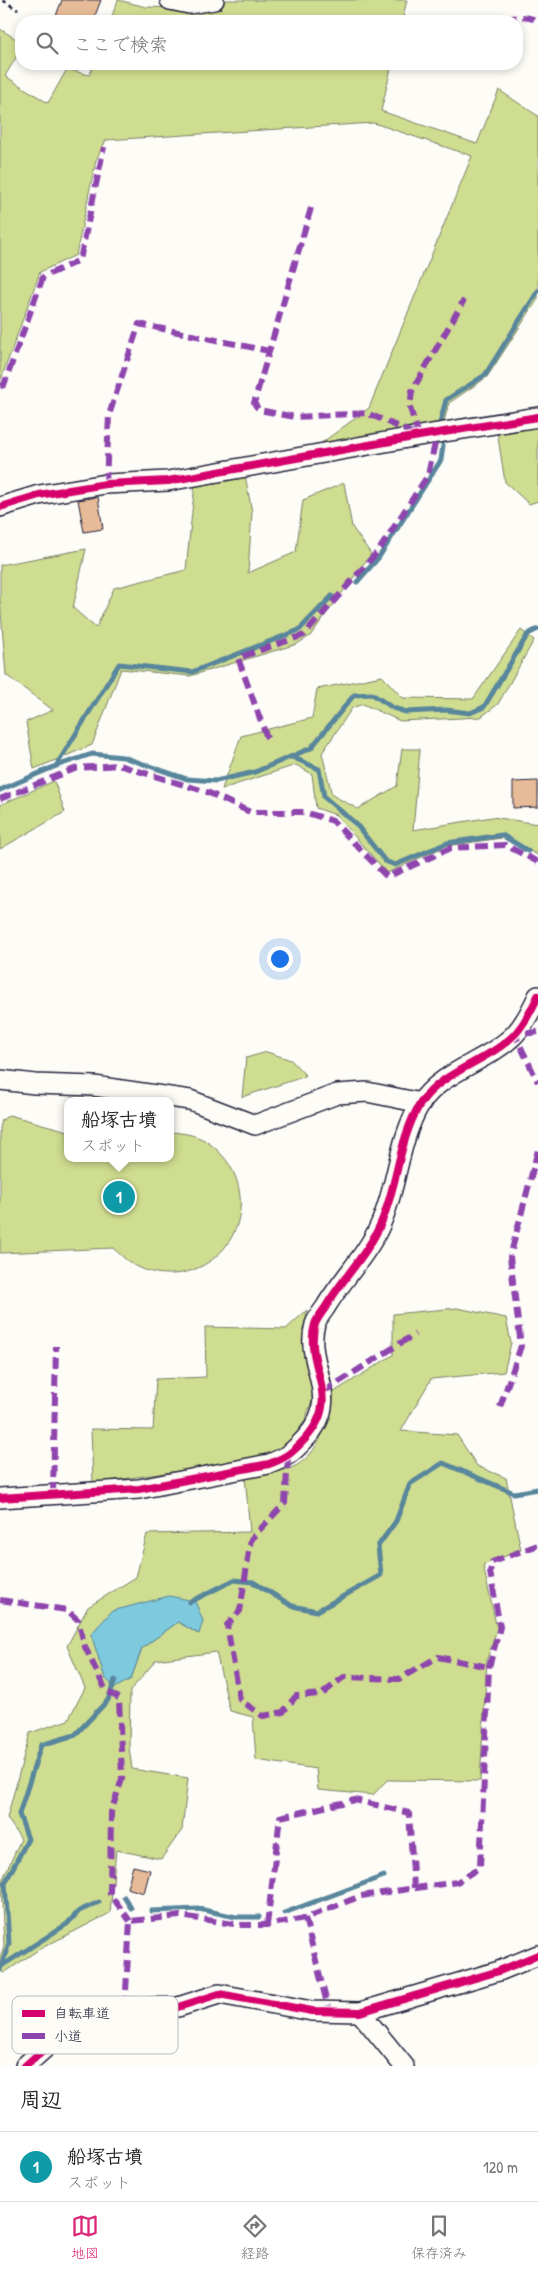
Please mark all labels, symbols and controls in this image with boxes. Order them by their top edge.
search box [15,15,523,70]
icon: search [33,29,61,57]
text: ここで検索 [73,31,168,57]
your location [267,946,293,972]
popup [64,1097,174,1162]
text: 船塚古墳 [81,1106,157,1132]
text: スポット [81,1134,145,1156]
pin: 1 [103,1178,135,1216]
legend [12,1996,178,2054]
text: 自転車道 [54,2003,110,2022]
text: 小道 [54,2026,82,2045]
text: 周辺 [20,2085,62,2114]
text: 船塚古墳 [67,2143,143,2169]
text: 1 [33,2156,39,2178]
text: 120 m [483,2156,518,2178]
text: スポット [67,2171,131,2193]
tab: 地図 [71,2212,99,2262]
tab: 経路 [241,2212,269,2262]
tab: 保存済み [411,2212,467,2262]

